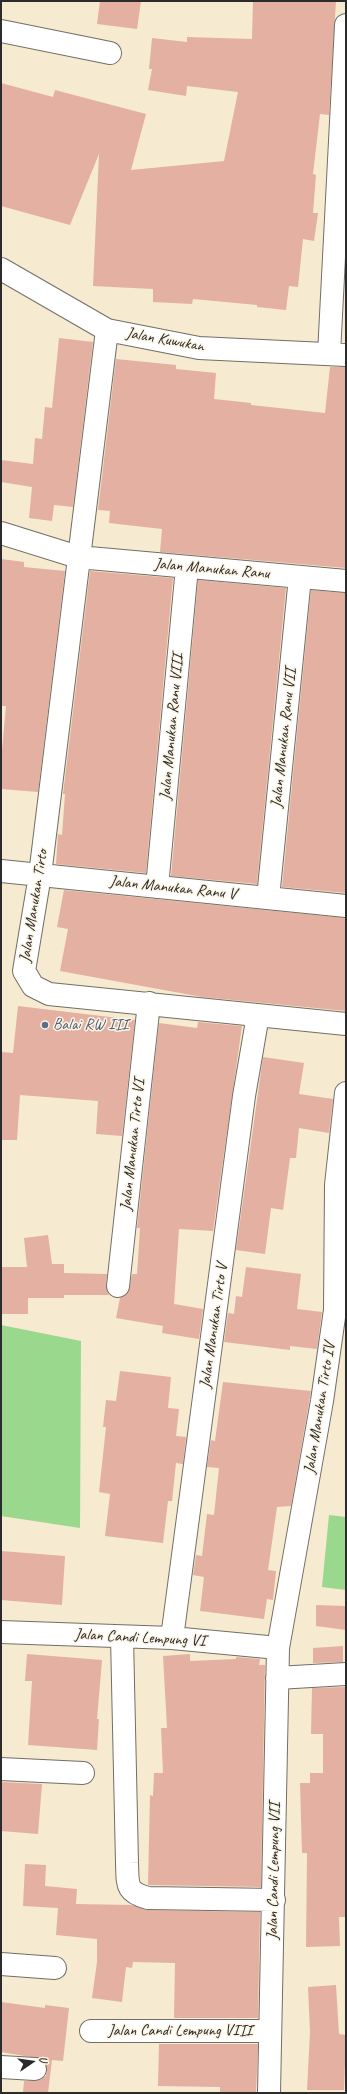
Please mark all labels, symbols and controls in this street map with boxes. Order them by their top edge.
street label: Jalan Kuwukan [125,324,205,356]
street label: Jalan Manukan Ranu [154,554,270,584]
street label: Jalan Manukan Ranu VIII [156,653,188,801]
street label: Jalan Manukan Ranu VII [267,667,301,809]
street label: Jalan Manukan Tirto [16,848,52,964]
street label: Jalan Manukan Ranu V [109,872,237,904]
place label: Balai RW III [53,1015,128,1035]
marker: Balai RW III [40,1020,50,1030]
street label: Jalan Manukan Tirto VI [117,1078,149,1212]
street label: Jalan Manukan Tirto V [196,1262,232,1390]
street label: Jalan Manukan Tirto IV [300,1341,340,1475]
street label: Jalan Candi Lempung VI [74,1625,206,1651]
street label: Jalan Candi Lempung VII [263,1802,285,1940]
street label: Jalan Candi Lempung VIII [108,2021,252,2041]
north arrow [12,2042,52,2082]
text: U [36,2055,51,2063]

